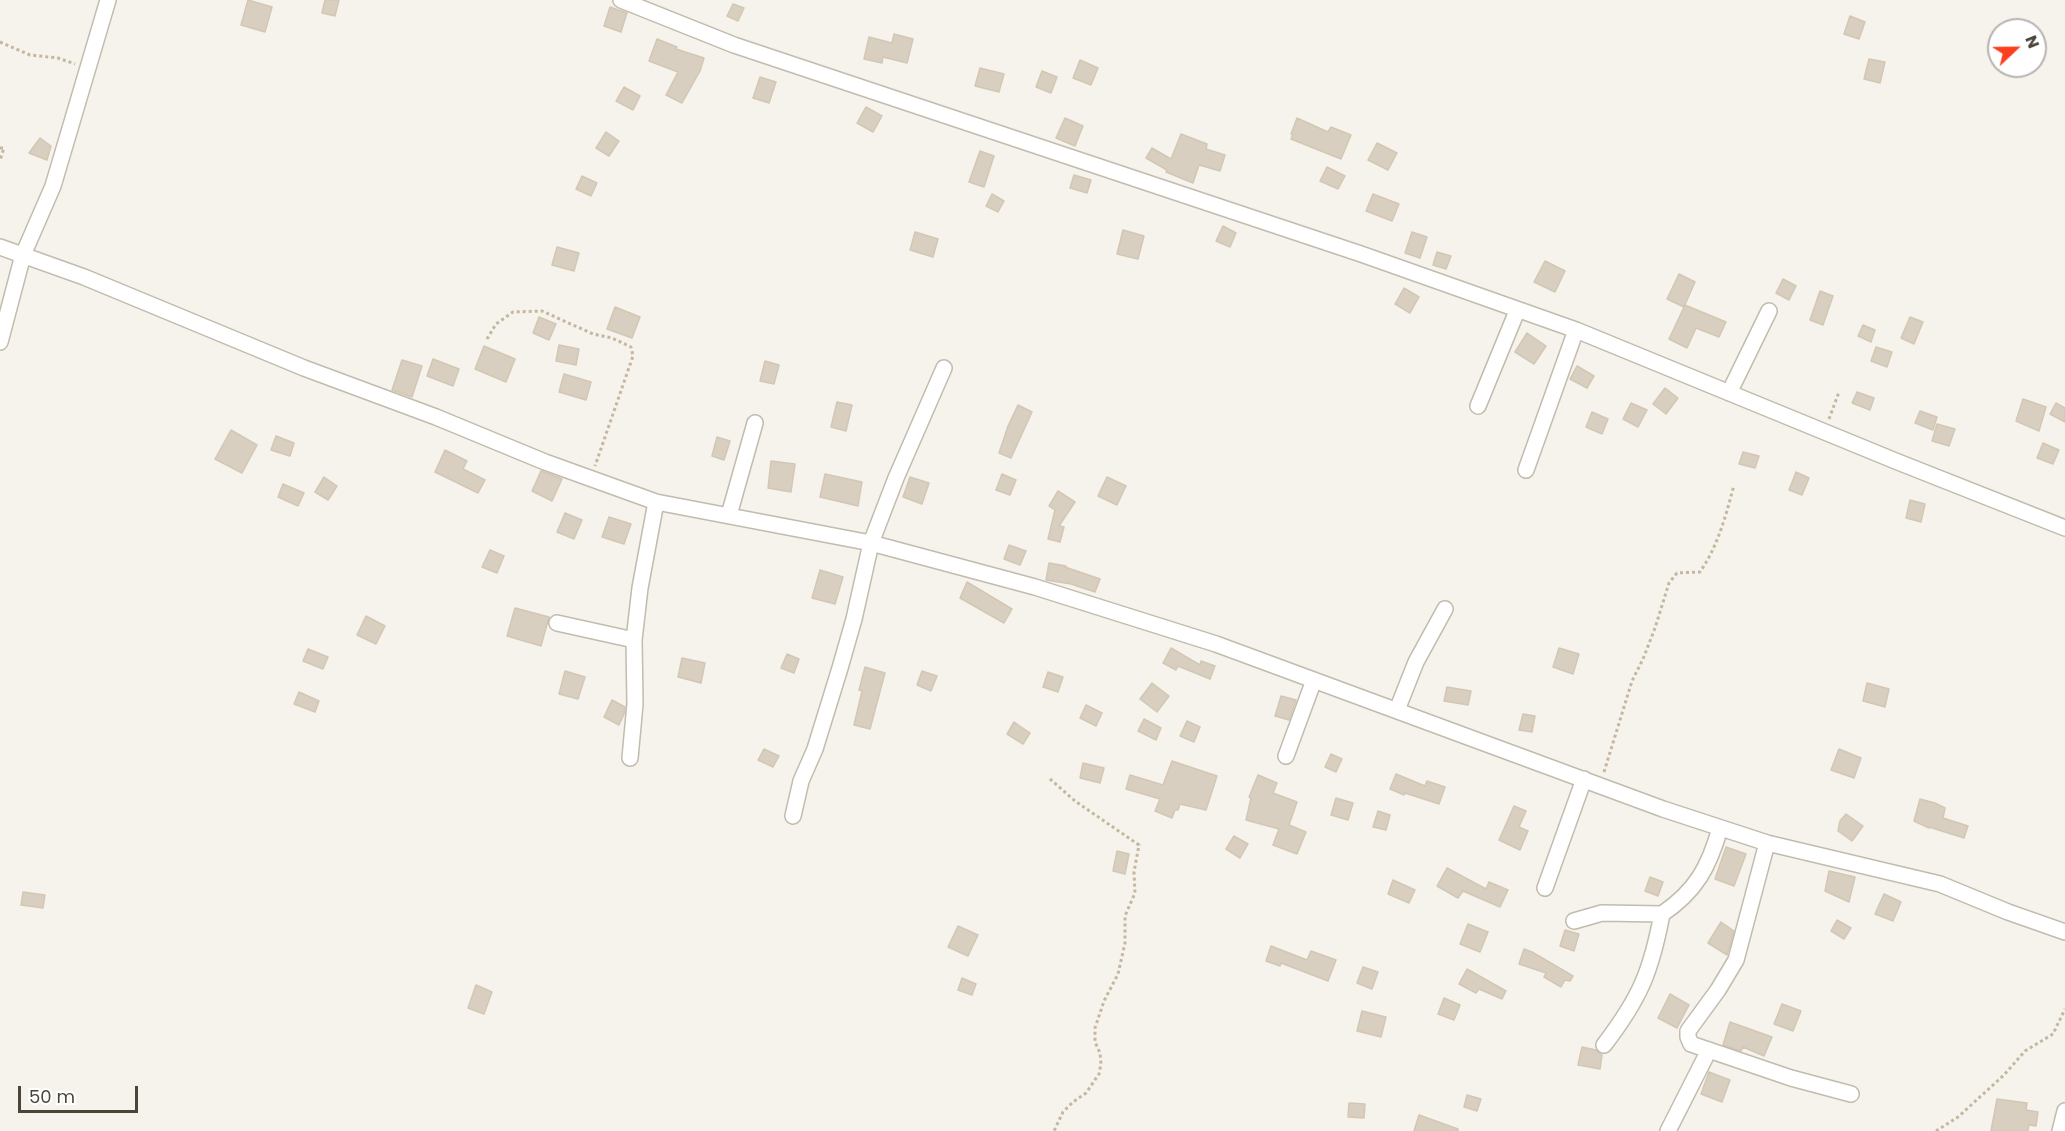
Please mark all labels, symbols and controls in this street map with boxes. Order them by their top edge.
north arrow [1987,18,2047,78]
text: N [2019,32,2045,52]
scale bar [21,1074,141,1112]
text: 50 m [29,1084,75,1109]

